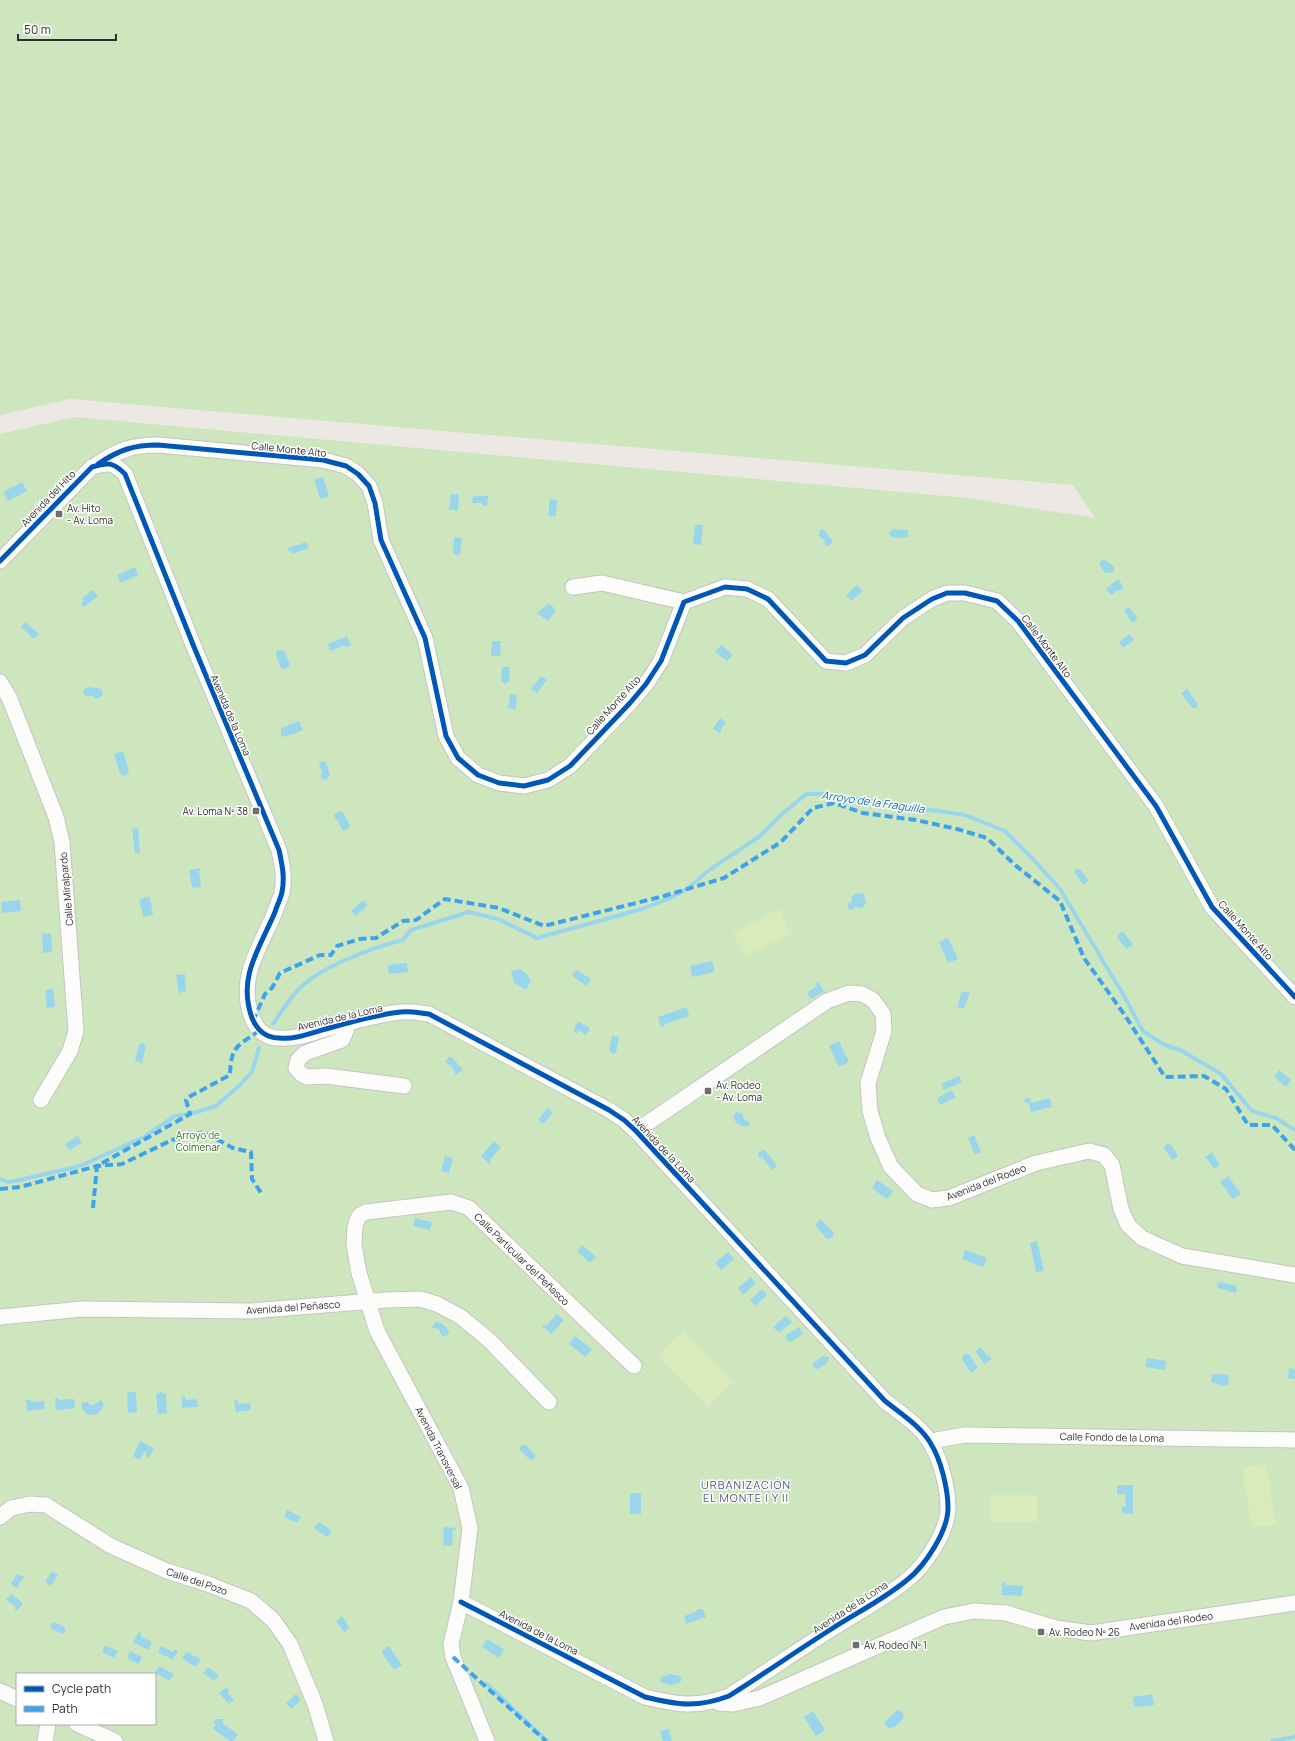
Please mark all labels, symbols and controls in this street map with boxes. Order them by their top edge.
scale bar [18,16,116,42]
text: 50 m [24,21,51,38]
street label: Calle Monte Alto [251,438,327,460]
street label: Avenida del Hito [18,467,79,529]
place label: Av. Hito - Av. Loma [67,501,113,527]
marker: Av. Hito - Av. Loma [54,509,64,519]
street label: Calle Monte Alto [1019,612,1075,680]
street label: Avenida de la Loma [208,672,254,758]
street label: Calle Monte Alto [583,672,644,738]
water label: Arroyo de la Fraguilla [821,787,926,816]
place label: Av. Loma Nº 38 [183,804,248,818]
marker: Av. Loma Nº 38 [251,806,261,816]
street label: Calle Miralpardo [56,851,76,927]
street label: Calle Monte Alto [1216,897,1277,963]
street label: Avenida de la Loma [296,1000,384,1034]
place label: Av. Rodeo - Av. Loma [716,1078,762,1104]
marker: Av. Rodeo - Av. Loma [703,1086,713,1096]
street label: Avenida de la Loma [629,1112,699,1186]
park label: Arroyo de Colmenar [176,1128,221,1154]
street label: Avenida del Rodeo [944,1160,1028,1204]
street label: Calle Particular del Peñasco [471,1210,573,1308]
street label: Avenida del Peñasco [245,1297,341,1317]
street label: Avenida Transversal [412,1404,466,1492]
street label: Calle Fondo de la Loma [1060,1429,1164,1445]
district label: URBANIZACIÓN EL MONTE I Y II [701,1477,791,1505]
street label: Calle del Pozo [165,1564,230,1598]
street label: Avenida de la Loma [810,1577,890,1637]
street label: Avenida de la Loma [497,1606,581,1658]
street label: Avenida del Rodeo [1128,1608,1214,1634]
place label: Av. Rodeo Nº 26 [1049,1625,1120,1639]
marker: Av. Rodeo Nº 26 [1036,1627,1046,1637]
place label: Av. Rodeo Nº 1 [864,1638,927,1652]
marker: Av. Rodeo Nº 1 [851,1640,861,1650]
legend [16,1673,156,1725]
text: Cycle path [52,1680,111,1697]
text: Path [52,1700,78,1717]

